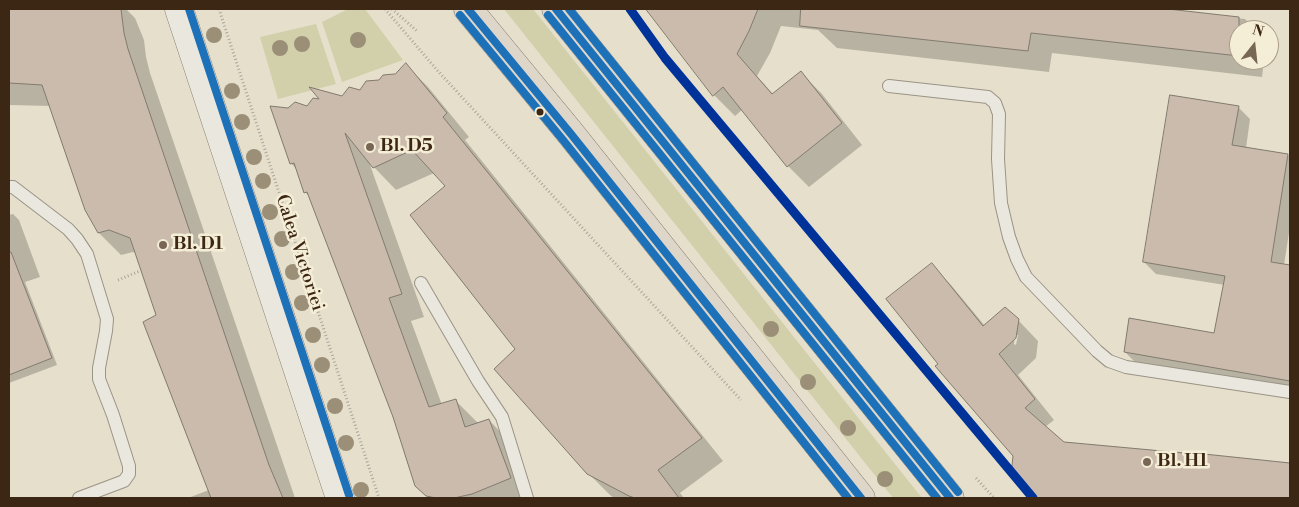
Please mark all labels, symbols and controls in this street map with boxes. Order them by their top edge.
north arrow [1229,20,1279,70]
text: N [1250,21,1266,42]
unlabelled marker [535,107,545,117]
place label: Bl. D5 [380,136,433,158]
marker: Bl. D5 [364,141,376,153]
street label: Calea Victoriei [270,192,328,314]
place label: Bl. D1 [173,234,223,256]
marker: Bl. D1 [157,239,169,251]
place label: Bl. H1 [1157,451,1208,473]
marker: Bl. H1 [1141,456,1153,468]

